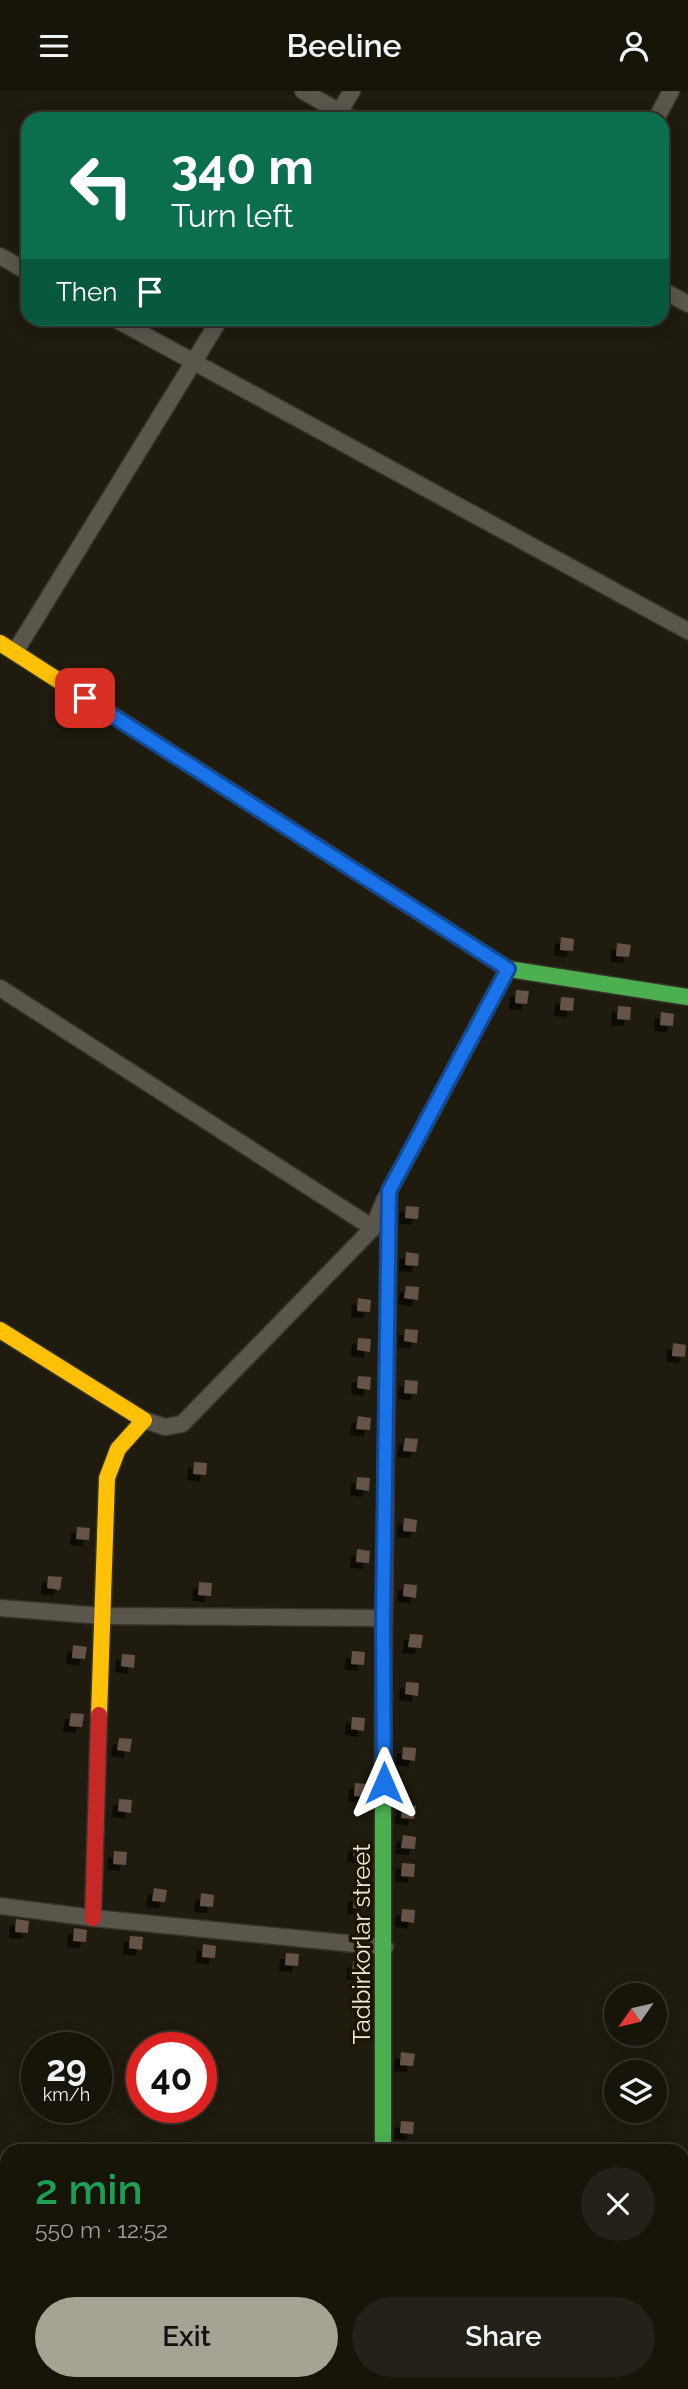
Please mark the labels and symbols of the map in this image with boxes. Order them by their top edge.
pin [55,668,115,728]
position arrow [347,1746,421,1820]
street label: Tadbirkorlar street [347,1844,376,2044]
north arrow [604,1983,667,2046]
speed limit sign: 40 [126,2032,217,2123]

